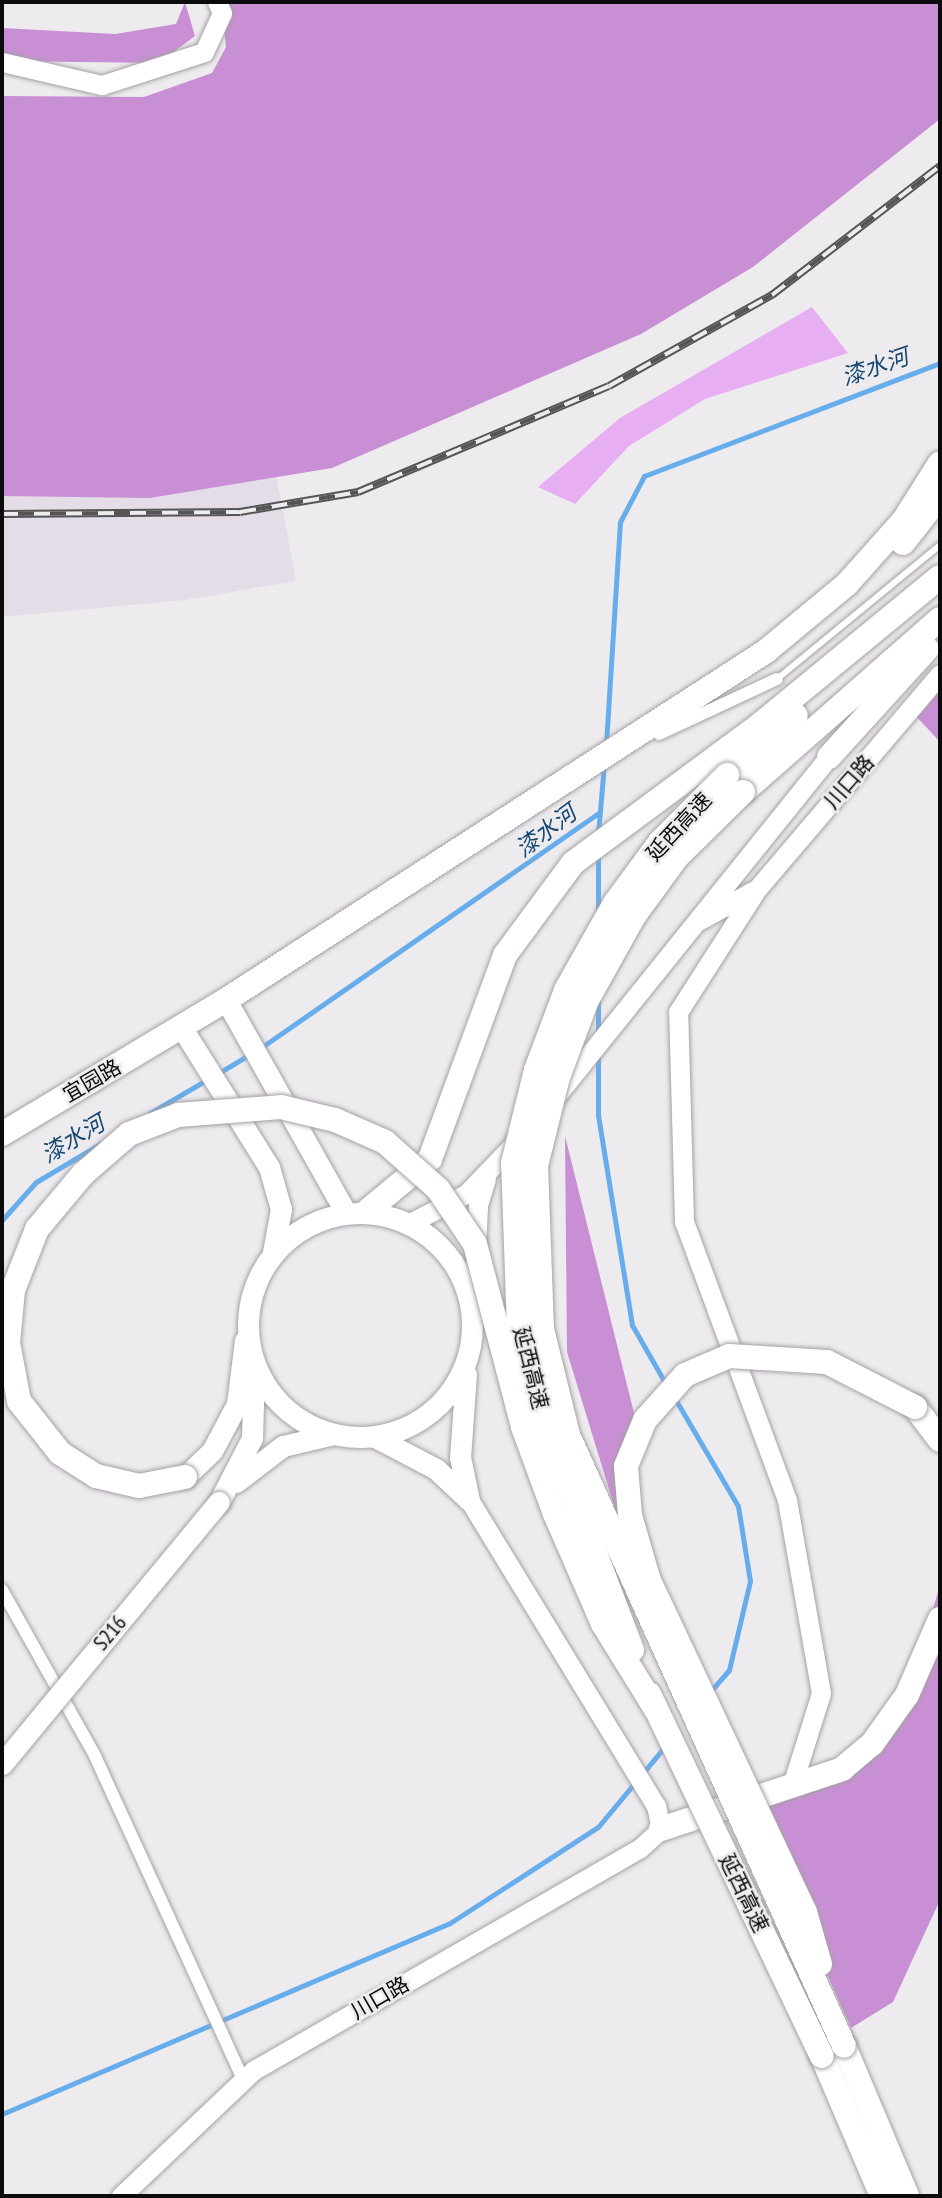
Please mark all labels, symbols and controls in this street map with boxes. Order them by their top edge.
water label: 漆水河 [838,343,912,391]
street label: 川口路 [819,750,879,814]
street label: 延西高速 [641,788,717,866]
water label: 漆水河 [510,799,582,863]
street label: 宜园路 [58,1054,126,1108]
water label: 漆水河 [36,1109,110,1169]
street label: 延西高速 [509,1324,553,1412]
street label: S216 [88,1611,132,1655]
street label: 延西高速 [714,1850,774,1936]
street label: 川口路 [346,1971,414,2025]

